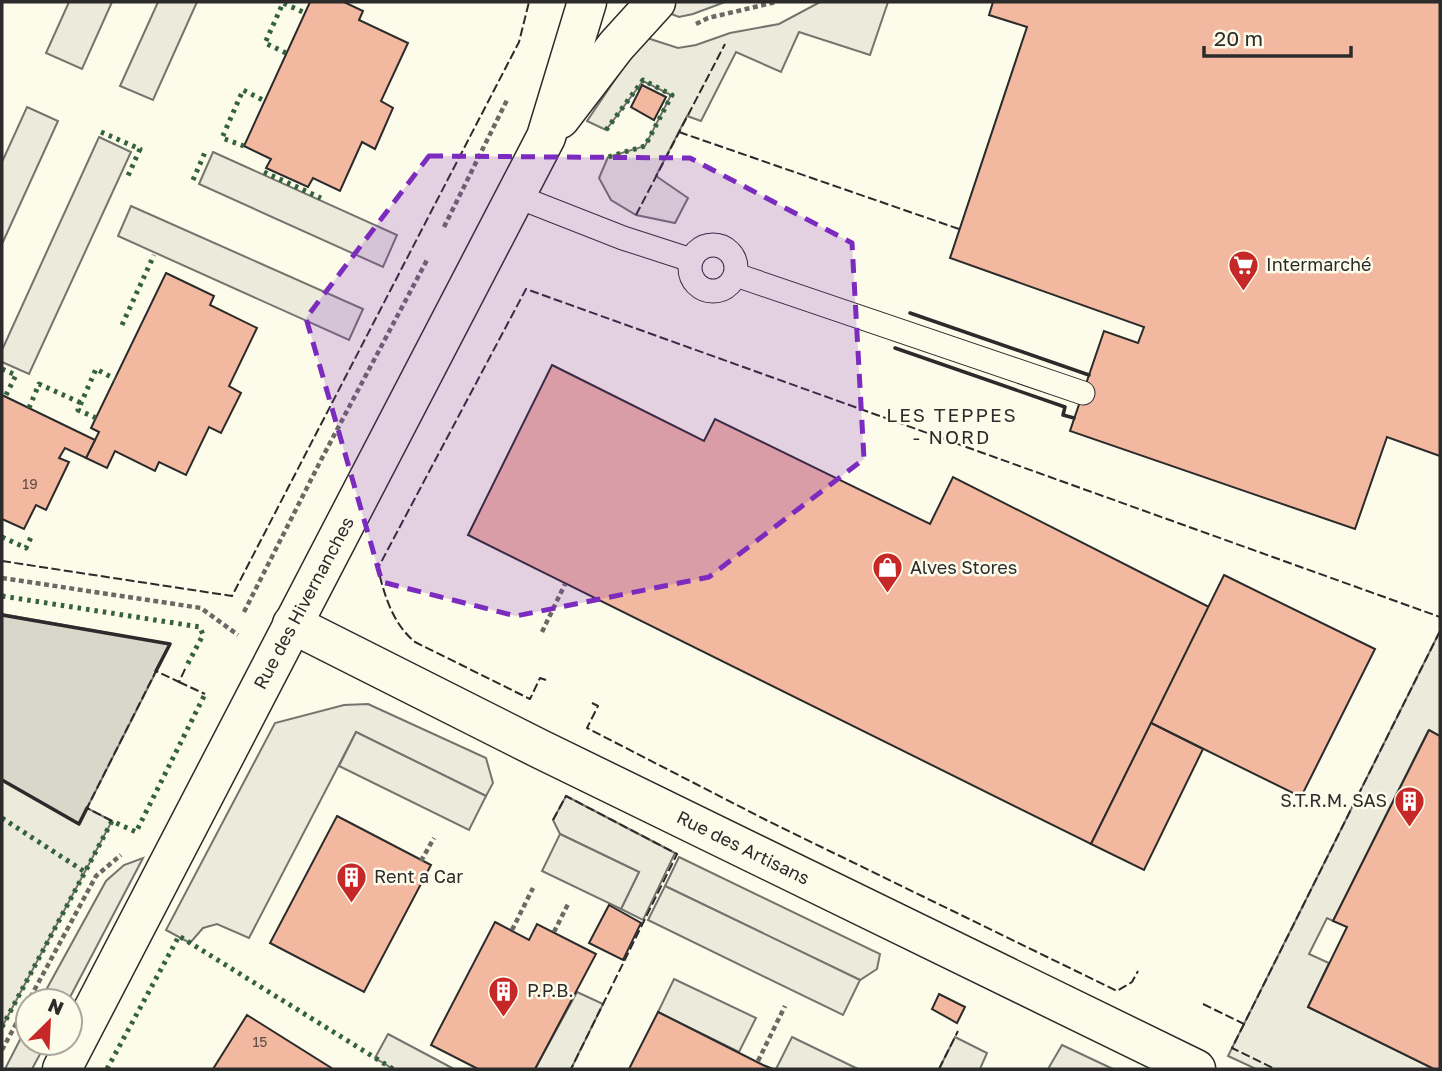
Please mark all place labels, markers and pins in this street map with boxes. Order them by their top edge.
supermarket icon: Intermarché [1226,248,1260,292]
place label: Intermarché [1266,253,1371,275]
shop icon: Alves Stores [870,551,904,595]
place label: Alves Stores [910,556,1017,578]
building icon: S.T.R.M. SAS [1393,784,1427,828]
place label: S.T.R.M. SAS [1280,789,1387,811]
building icon: Rent a Car [334,860,368,904]
place label: Rent a Car [374,865,463,887]
building icon: P.P.B. [487,974,521,1018]
place label: P.P.B. [527,979,574,1001]

